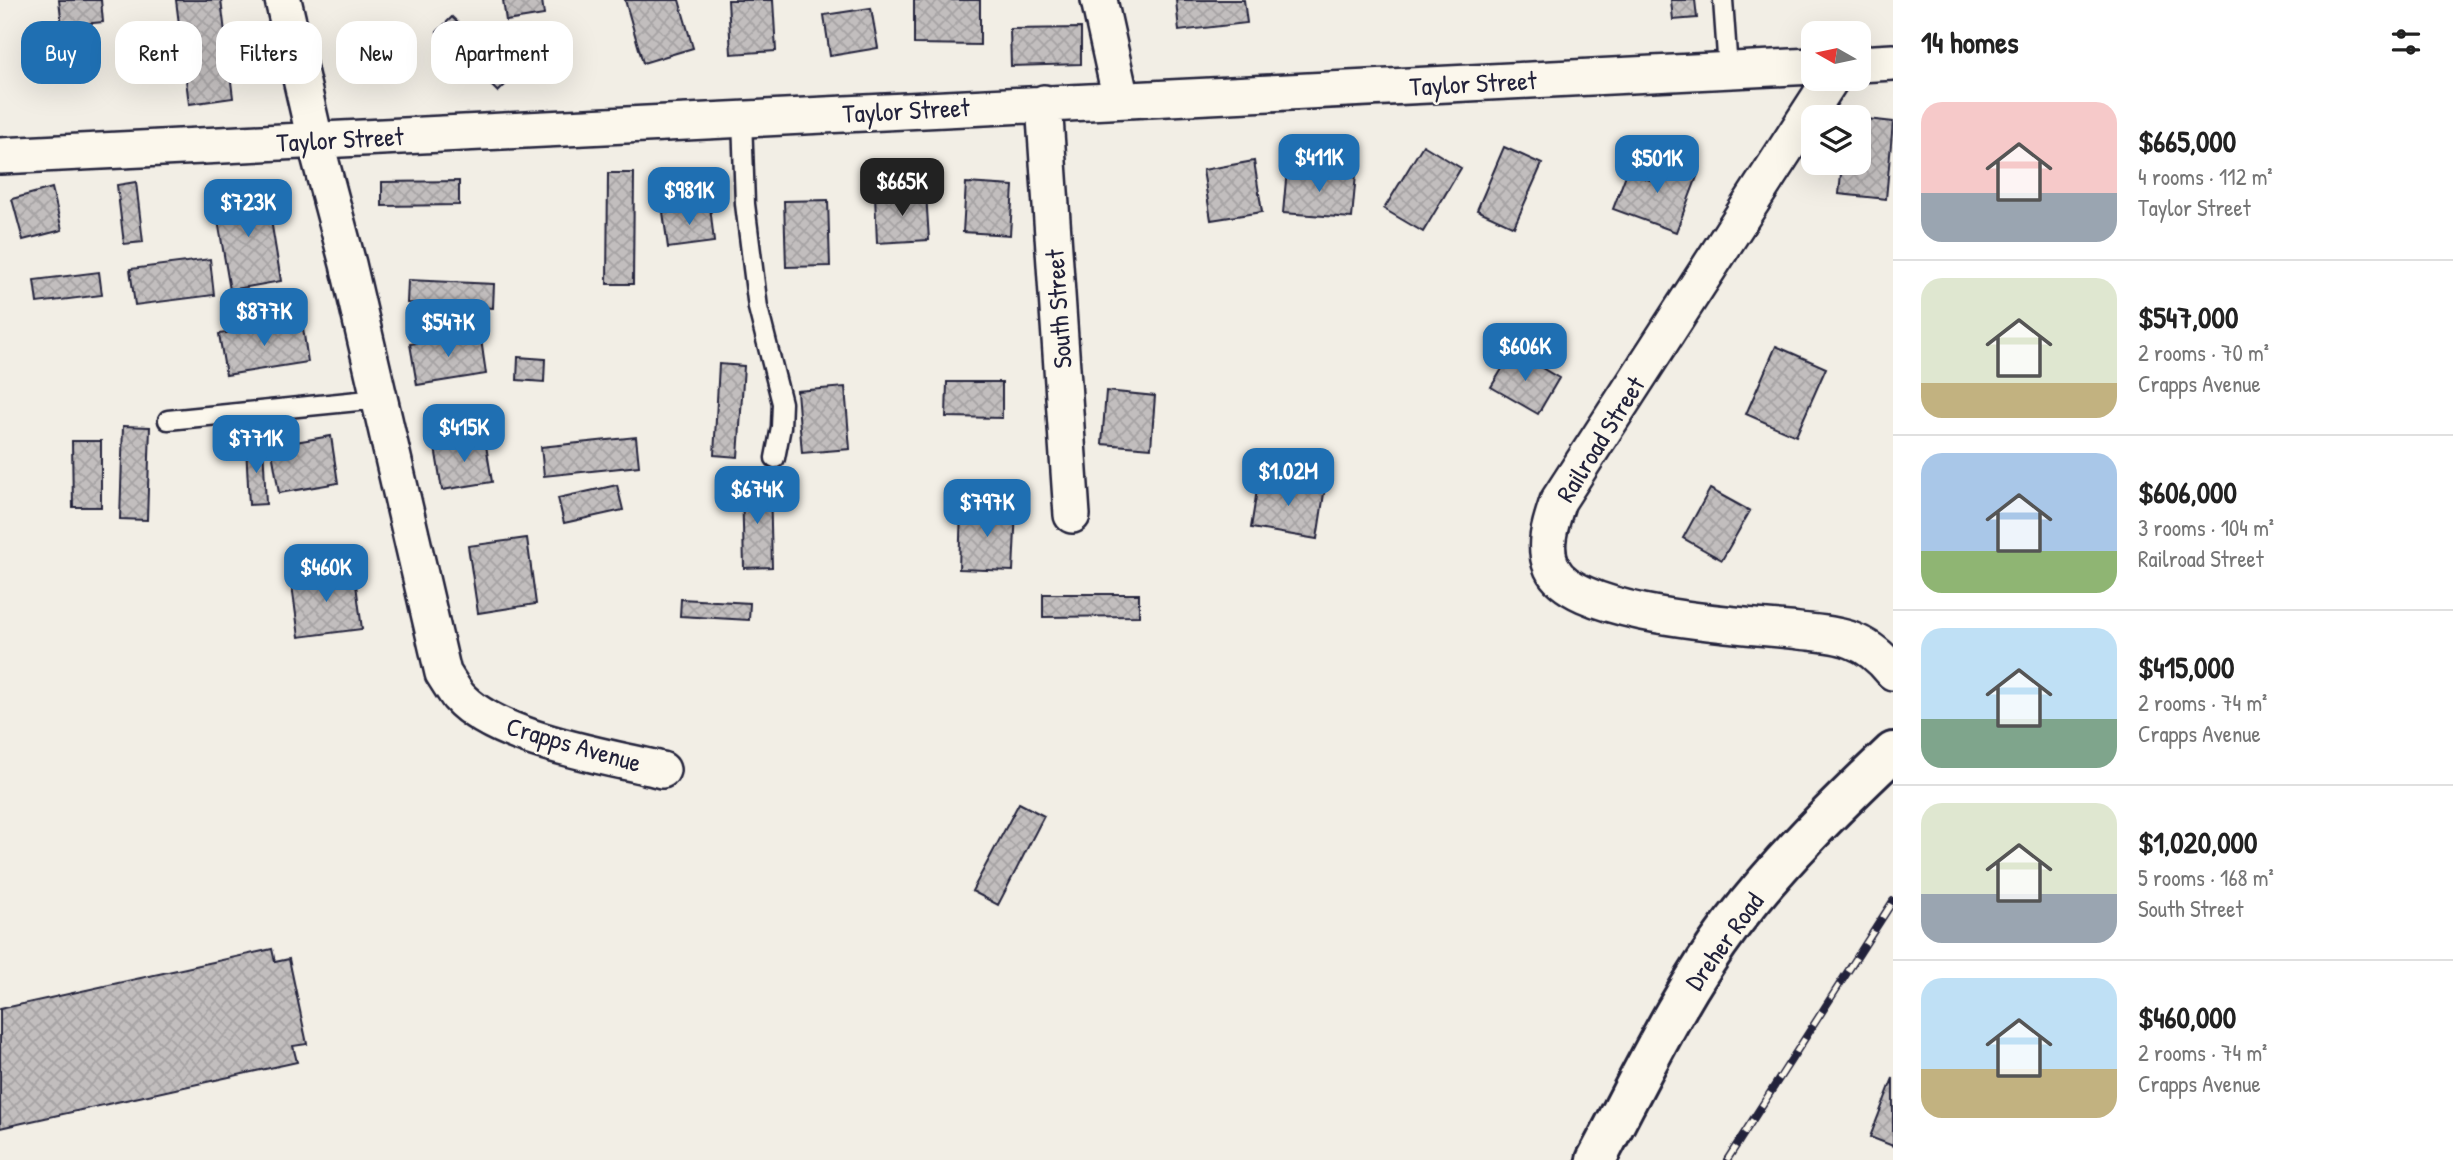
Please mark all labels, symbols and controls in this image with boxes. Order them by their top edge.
chip: Buy [21,21,101,84]
chip: Rent [115,21,202,84]
chip: Filters [216,21,322,84]
chip: New [336,21,417,84]
chip: Apartment [431,21,573,84]
north arrow [1801,21,1871,91]
map controls [1801,21,1871,175]
text: 14 homes [1921,22,2019,62]
icon: filters [2387,23,2425,61]
street label: Taylor Street [1409,62,1539,104]
street label: Taylor Street [842,89,972,131]
button: layers [1801,105,1871,175]
street label: Taylor Street [276,118,406,160]
text: $665,000 [2138,121,2236,161]
icon: home [1977,130,2061,214]
pin: $411K [1270,134,1368,194]
pin: $501K [1608,136,1706,195]
text: $411K [1294,141,1344,172]
text: $501K [1631,142,1683,173]
pin: $665K [853,158,951,218]
text: 4 rooms · 112 m² [2138,161,2273,192]
text: $665K [876,165,928,196]
pin: $981K [640,168,738,227]
text: $981K [664,174,714,205]
pin: $723K [199,180,297,239]
text: $723K [220,186,276,217]
text: Taylor Street [2138,192,2251,223]
street label: South Street [1036,247,1080,370]
pin: $877K [215,288,313,348]
text: $877K [236,295,292,326]
text: $547,000 [2138,297,2238,337]
pin: $547K [399,300,497,359]
text: $547K [421,306,475,337]
icon: home [1977,306,2061,390]
pin: $606K [1476,324,1574,383]
text: $606K [1499,330,1551,361]
text: 2 rooms · 70 m² [2138,337,2269,368]
text: Crapps Avenue [2138,368,2261,399]
street label: Railroad Street [1548,369,1653,509]
pin: $415K [415,405,513,464]
text: $415K [439,411,489,442]
pin: $771K [207,416,305,475]
text: $771K [229,422,283,453]
pin: $1.02M [1231,448,1345,508]
text: $1.02M [1258,455,1318,486]
pin: $674K [708,466,806,526]
text: $606,000 [2138,472,2237,512]
text: $674K [731,473,783,504]
pin: $797K [938,480,1036,539]
icon: home [1977,481,2061,565]
text: $797K [960,486,1014,517]
text: 3 rooms · 104 m² [2138,512,2274,543]
text: Railroad Street [2138,543,2264,574]
pin: $460K [277,544,375,604]
text: $460K [300,551,352,582]
text: $415,000 [2138,647,2234,687]
icon: home [1977,656,2061,740]
text: 2 rooms · 74 m² [2138,687,2267,718]
street label: Crapps Avenue [503,708,645,780]
text: Crapps Avenue [2138,718,2261,749]
text: $1,020,000 [2138,822,2257,862]
icon: home [1977,831,2061,915]
text: 5 rooms · 168 m² [2138,862,2274,893]
street label: Dreher Road [1677,885,1771,997]
text: South Street [2138,893,2243,924]
text: $460,000 [2138,997,2236,1037]
icon: home [1977,1006,2061,1090]
text: 2 rooms · 74 m² [2138,1037,2267,1068]
text: Crapps Avenue [2138,1068,2261,1099]

